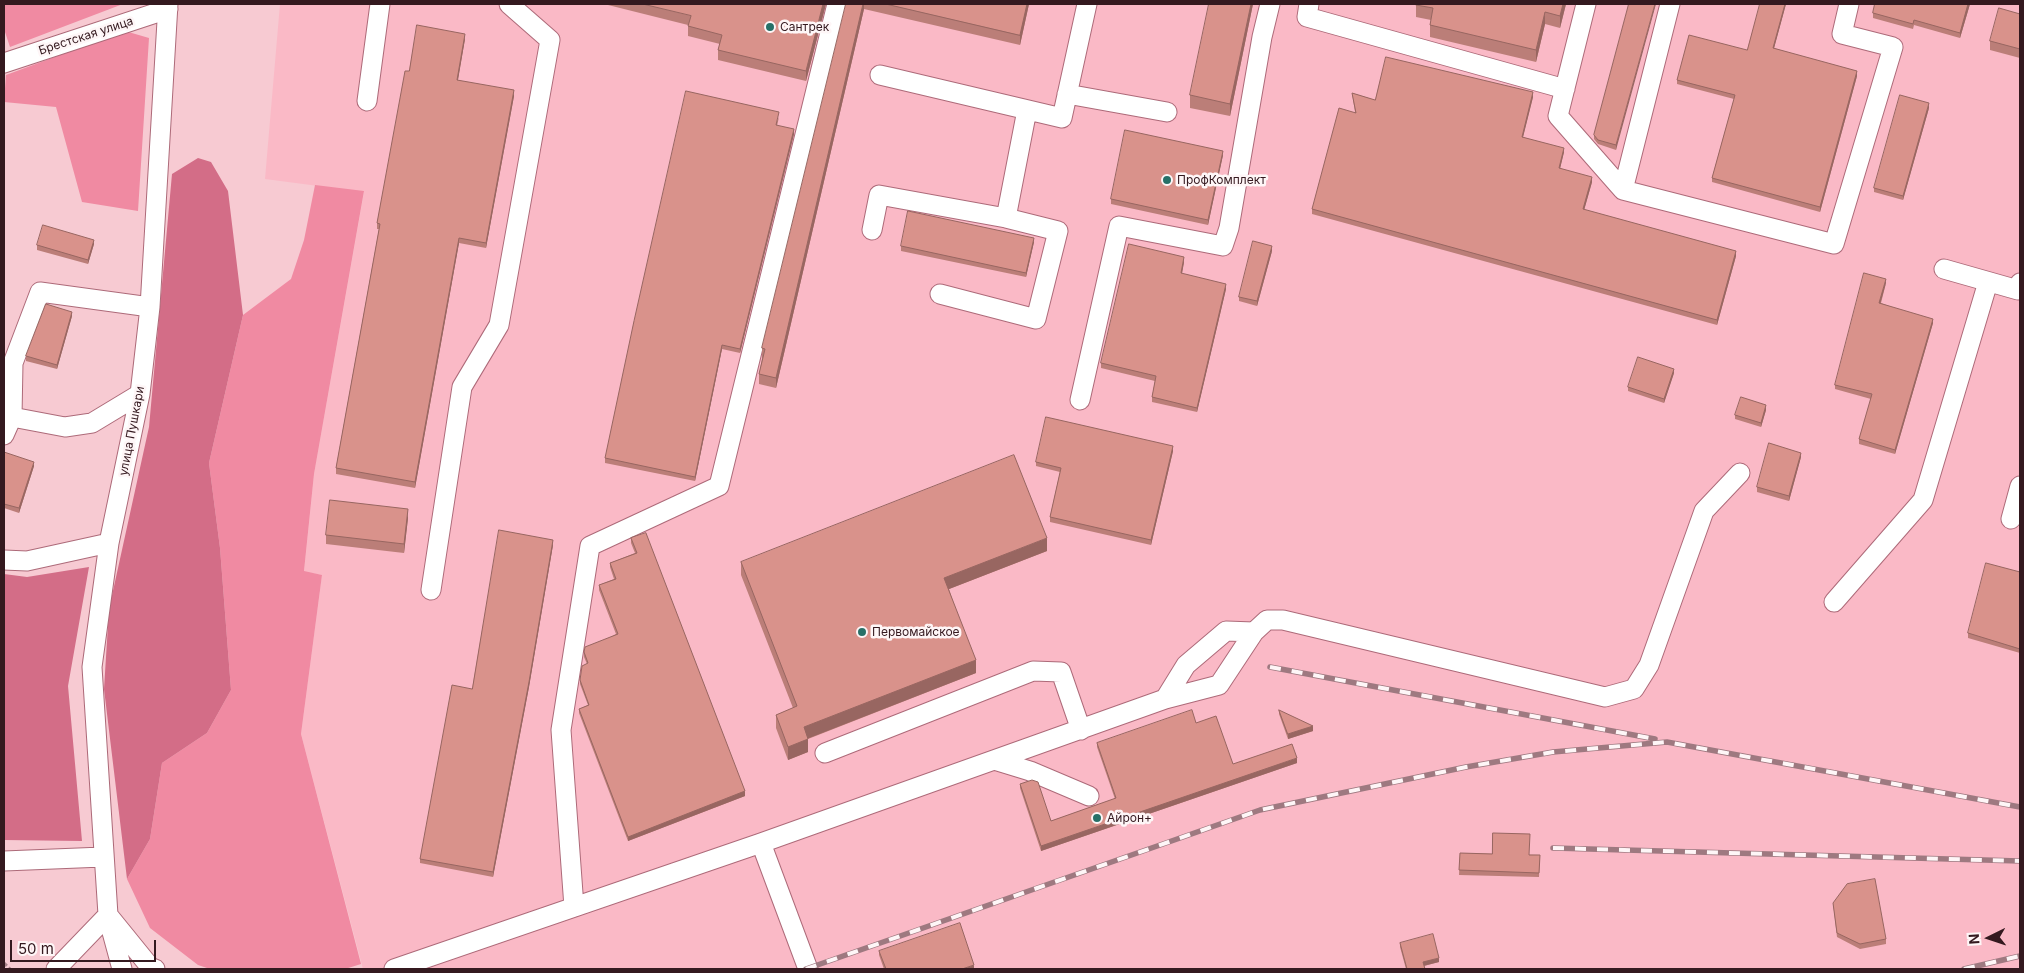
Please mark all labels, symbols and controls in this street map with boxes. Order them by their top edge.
street label: Брестская улица [37,14,135,58]
place label: Сантрек [780,20,829,34]
marker: Сантрек [764,21,776,33]
place label: ПрофКомплект [1177,173,1266,187]
marker: ПрофКомплект [1161,174,1173,186]
street label: улица Пушкари [116,385,148,477]
place label: Первомайское [872,625,960,639]
marker: Первомайское [856,626,868,638]
place label: Айрон+ [1107,811,1152,825]
marker: Айрон+ [1091,812,1103,824]
north arrow [1964,913,2014,963]
scale bar [12,930,159,962]
text: N [1965,933,1982,945]
text: 50 m [18,939,54,958]

